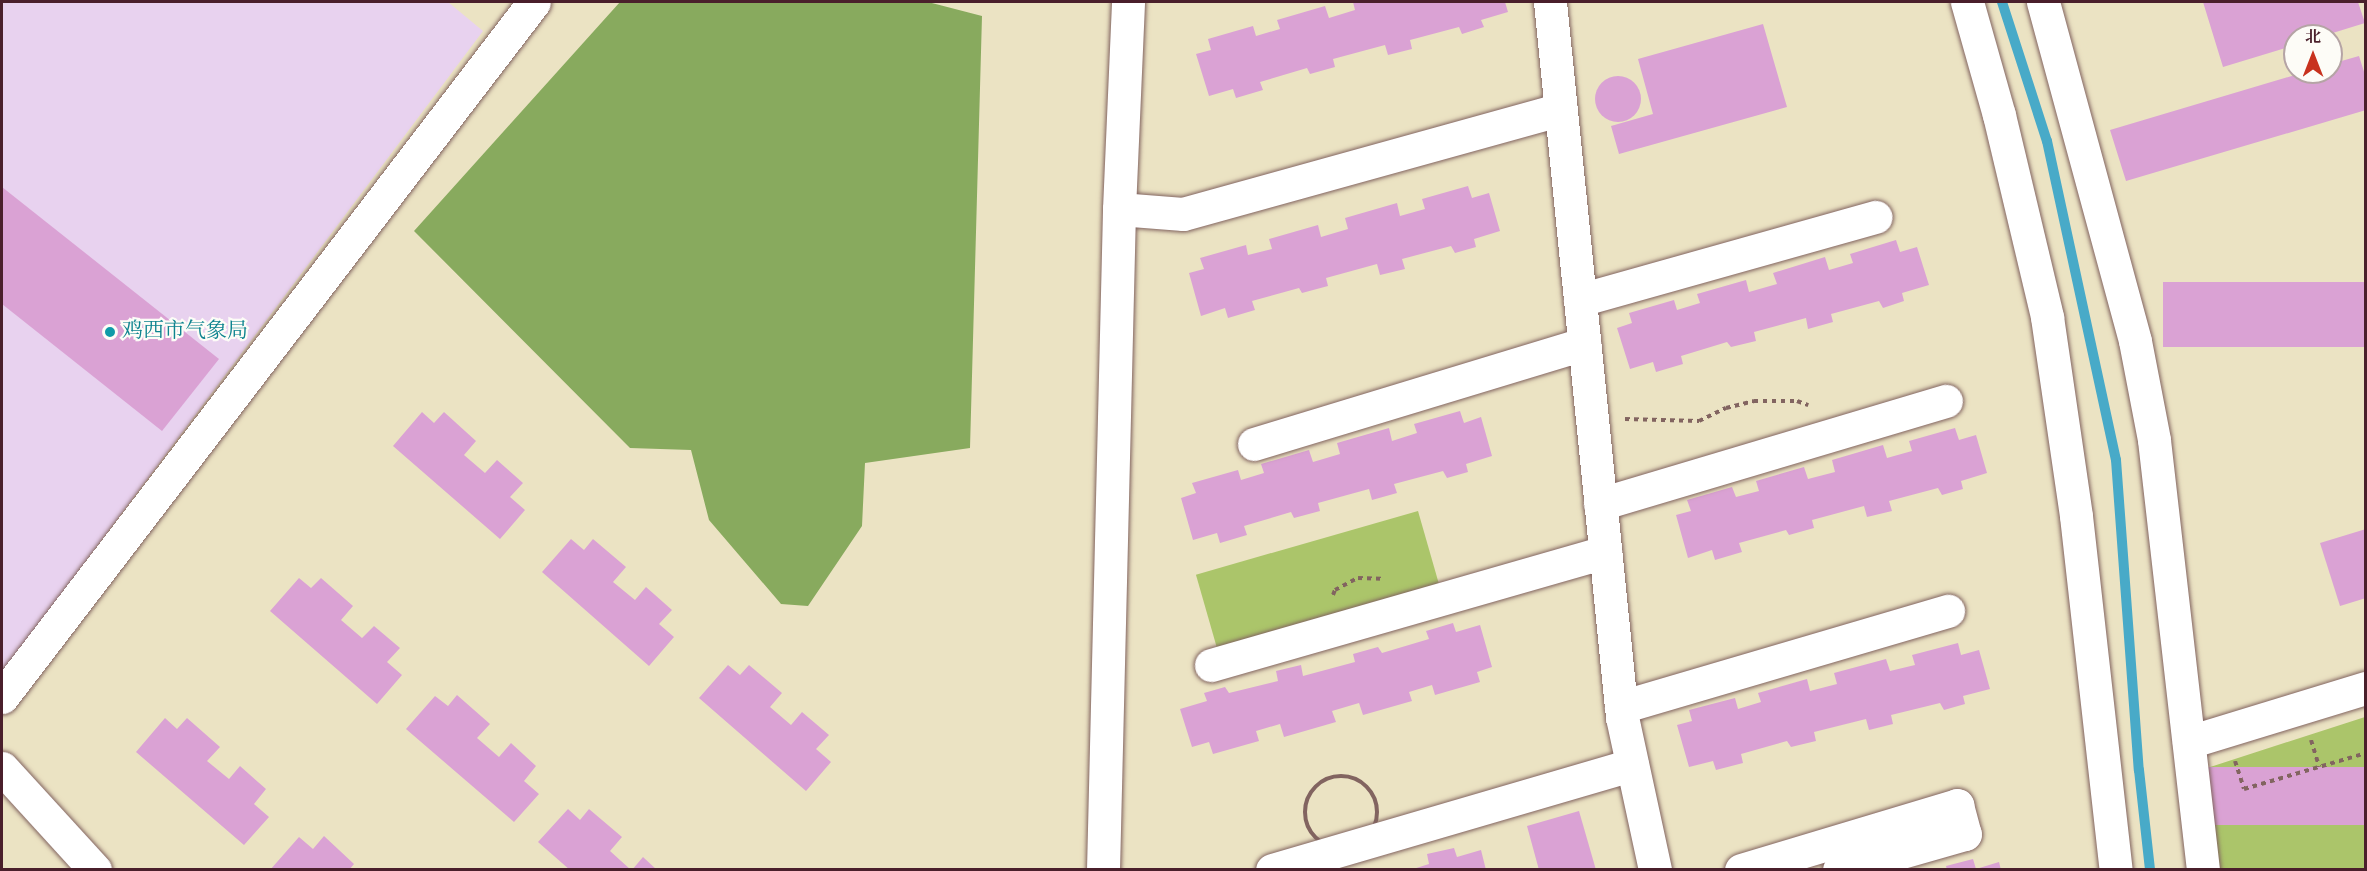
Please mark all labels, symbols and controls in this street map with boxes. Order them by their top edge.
north arrow [2283,24,2343,84]
text: 北 [2305,30,2321,46]
place label: 鸡西市气象局 [122,319,248,345]
marker: 鸡西市气象局 [103,325,117,339]

